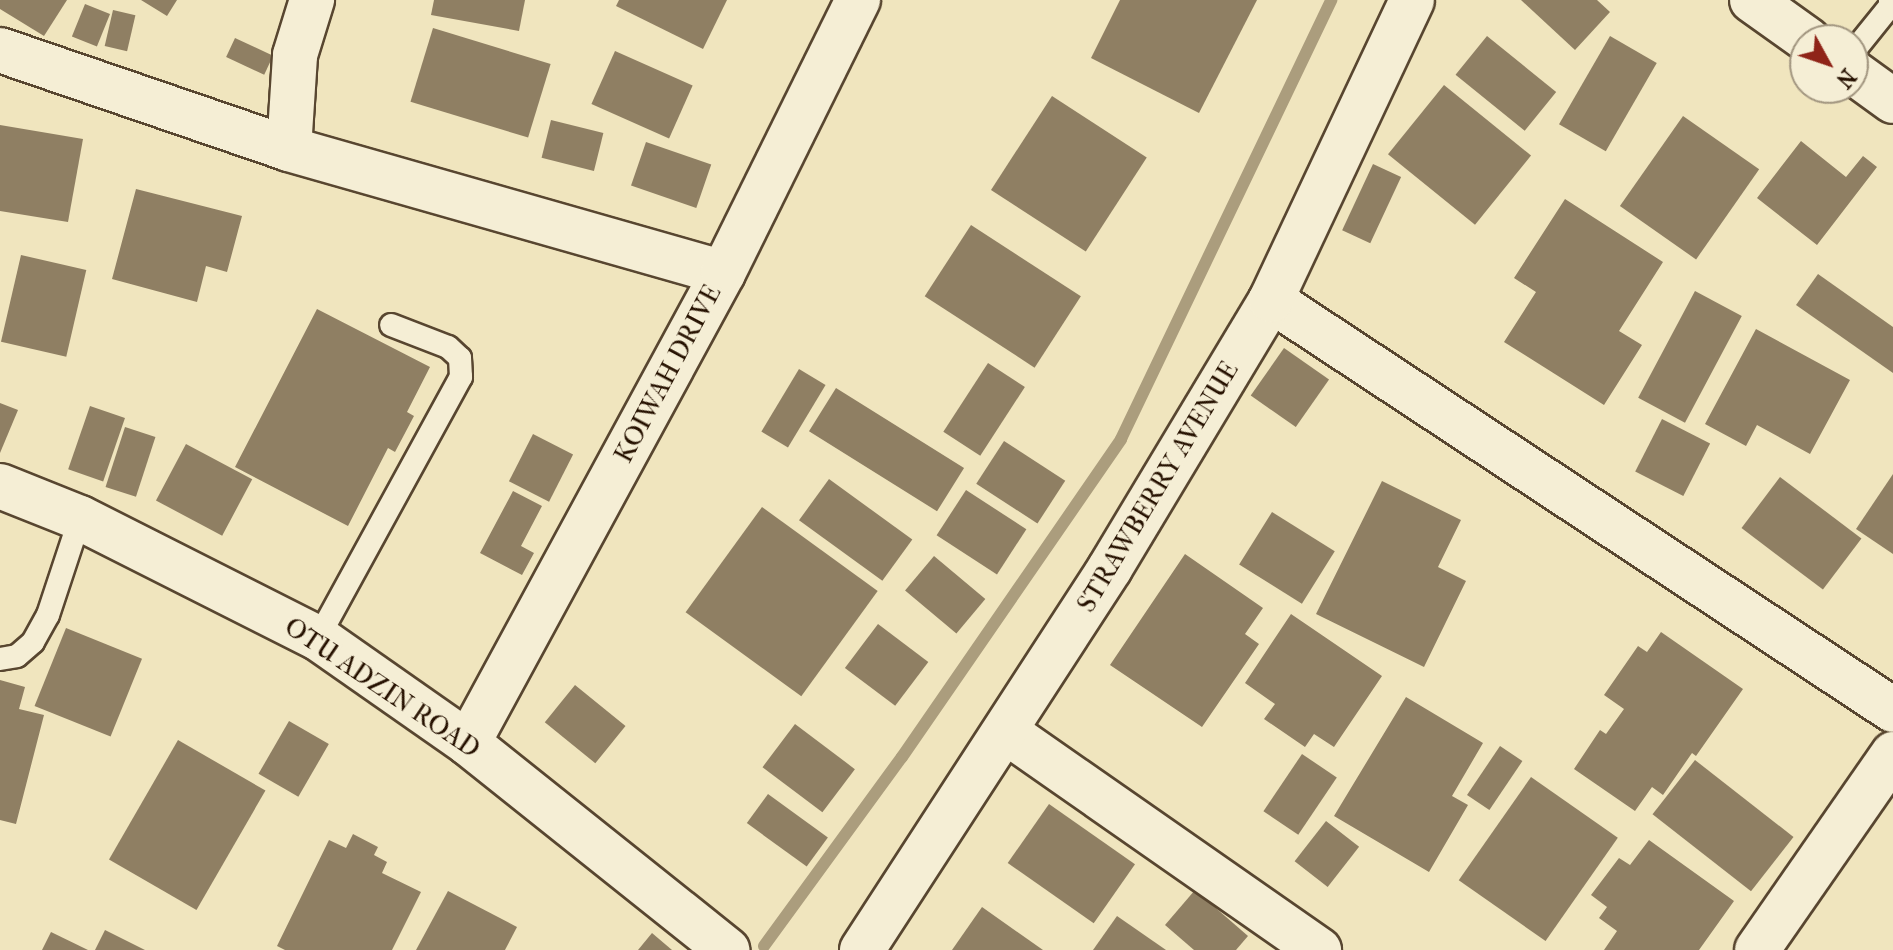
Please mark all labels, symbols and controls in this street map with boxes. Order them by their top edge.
north arrow [1789,24,1869,104]
text: N [1831,63,1861,93]
street label: KOIWAH DRIVE [608,280,728,468]
street label: STRAWBERRY AVENUE [1071,356,1245,618]
street label: OTU ADZIN ROAD [279,611,485,765]

